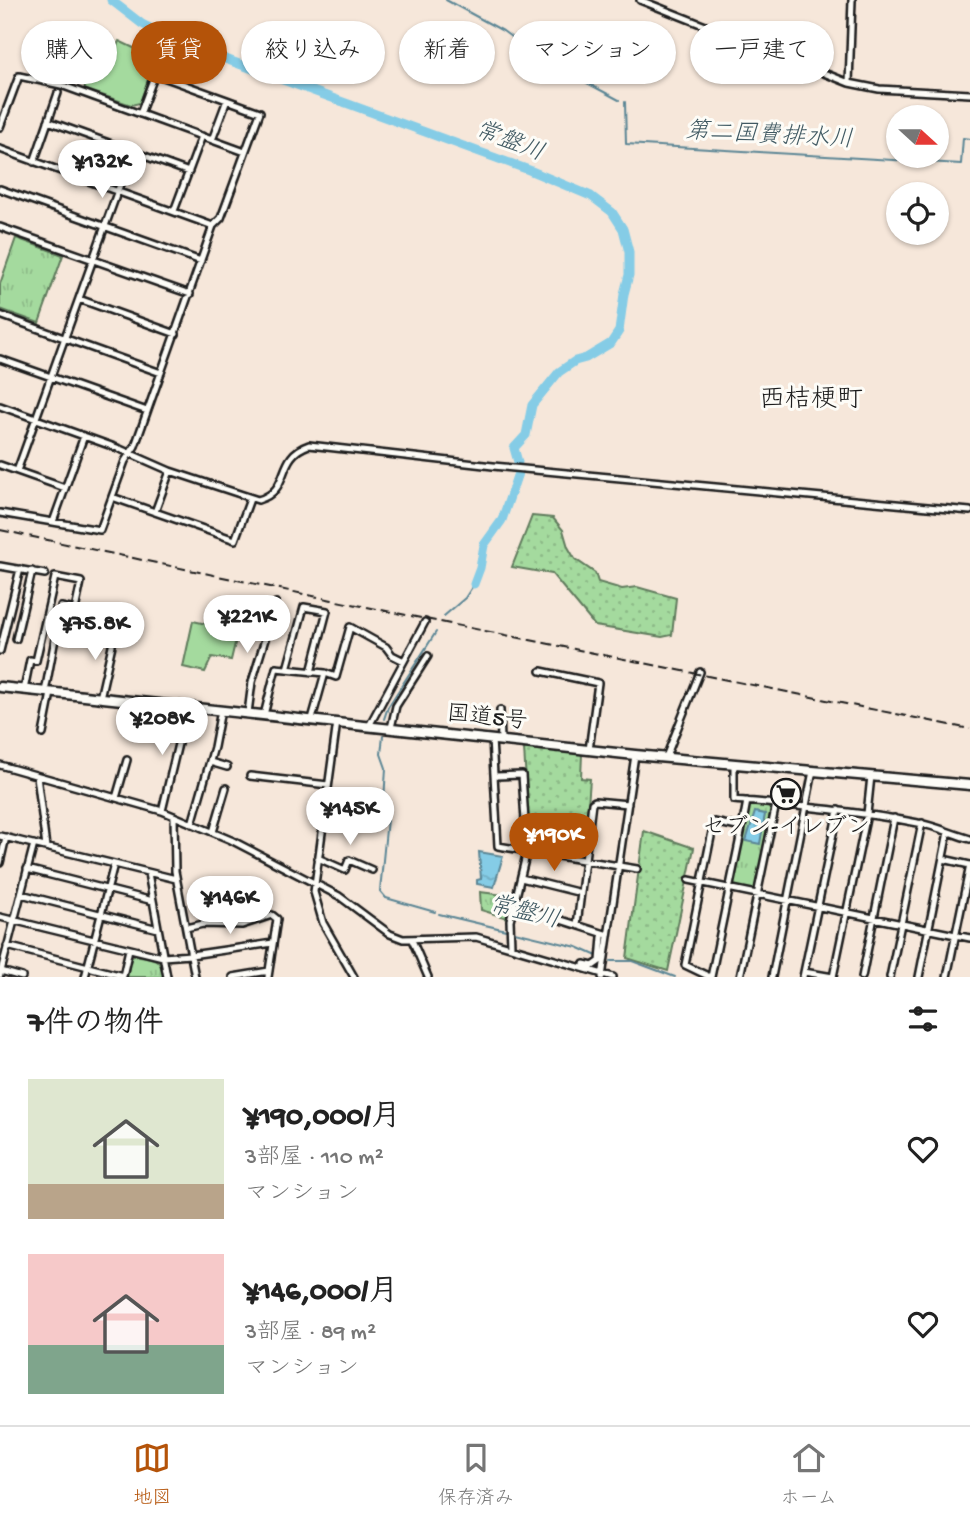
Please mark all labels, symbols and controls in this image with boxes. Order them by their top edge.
chip: 購入 [21,21,117,84]
chip: 賃貸 [131,21,227,84]
chip: 絞り込み [241,21,385,84]
chip: 新着 [399,21,495,84]
chip: マンション [509,21,676,84]
chip: 一戸建て [690,21,834,84]
north arrow [886,105,948,168]
map controls [886,105,949,245]
water label: 常盤川 [470,116,548,169]
water label: 第二国費排水川 [684,117,854,156]
pin: ¥132K [53,140,151,200]
text: ¥132K [74,149,130,176]
button: locate [886,182,949,245]
district label: 西桔梗町 [759,385,863,417]
pin: ¥221K [198,596,296,655]
pin: ¥75.8K [38,602,152,662]
text: ¥221K [219,604,275,631]
text: ¥75.8K [61,611,129,638]
pin: ¥208K [113,698,211,757]
street label: 国道5号 [445,700,529,737]
text: ¥208K [132,706,192,733]
supermarket icon: セブン-イレブン [769,777,803,811]
pin: ¥145K [301,788,399,847]
text: ¥145K [322,796,378,823]
pin: ¥190K [505,814,603,873]
place label: セブン-イレブン [702,814,870,842]
text: ¥190K [525,822,583,849]
pin: ¥146K [181,876,279,936]
text: ¥146K [202,885,258,912]
water label: 常盤川 [486,890,563,937]
icon: filters [904,1000,942,1038]
text: 7件の物件 [28,1008,164,1043]
text: ¥190,000/月 [245,1101,401,1136]
icon: home [84,1107,168,1191]
icon: heart [904,1130,942,1168]
text: 3部屋 · 110 m² [245,1145,384,1172]
text: マンション [245,1181,359,1208]
text: ¥146,000/月 [245,1276,398,1311]
icon: home [84,1282,168,1366]
icon: heart [904,1305,942,1343]
text: 3部屋 · 89 m² [245,1320,376,1347]
text: マンション [245,1356,359,1383]
tab: 地図 [133,1439,171,1511]
tab: 保存済み [438,1439,514,1511]
tab: ホーム [780,1439,837,1511]

